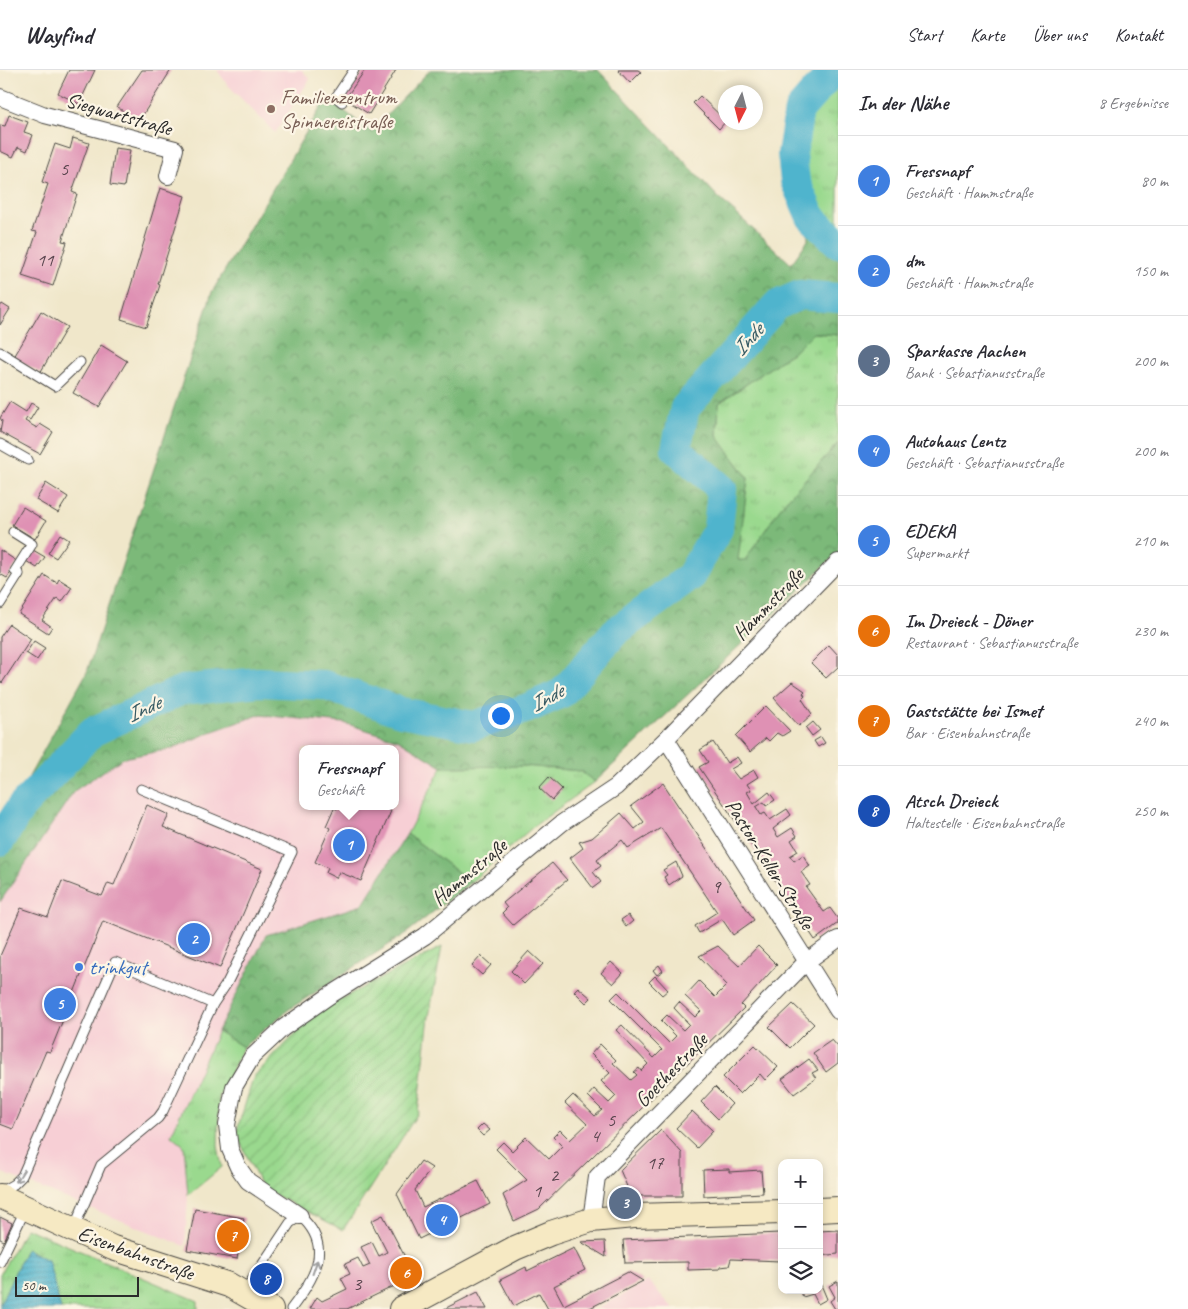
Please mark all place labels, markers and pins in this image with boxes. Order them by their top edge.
place label: Familienzentrum Spinnereistraße [281,84,398,134]
marker: Familienzentrum Spinnereistraße [265,103,277,115]
pin: 1 [333,826,365,864]
pin: 2 [178,920,210,958]
place label: trinkgut [89,954,150,980]
marker: trinkgut [73,961,85,973]
pin: 5 [44,985,76,1023]
pin: 3 [609,1184,641,1222]
pin: 4 [426,1201,458,1239]
pin: 7 [217,1217,249,1255]
pin: 6 [390,1254,422,1292]
pin: 8 [250,1260,282,1298]

